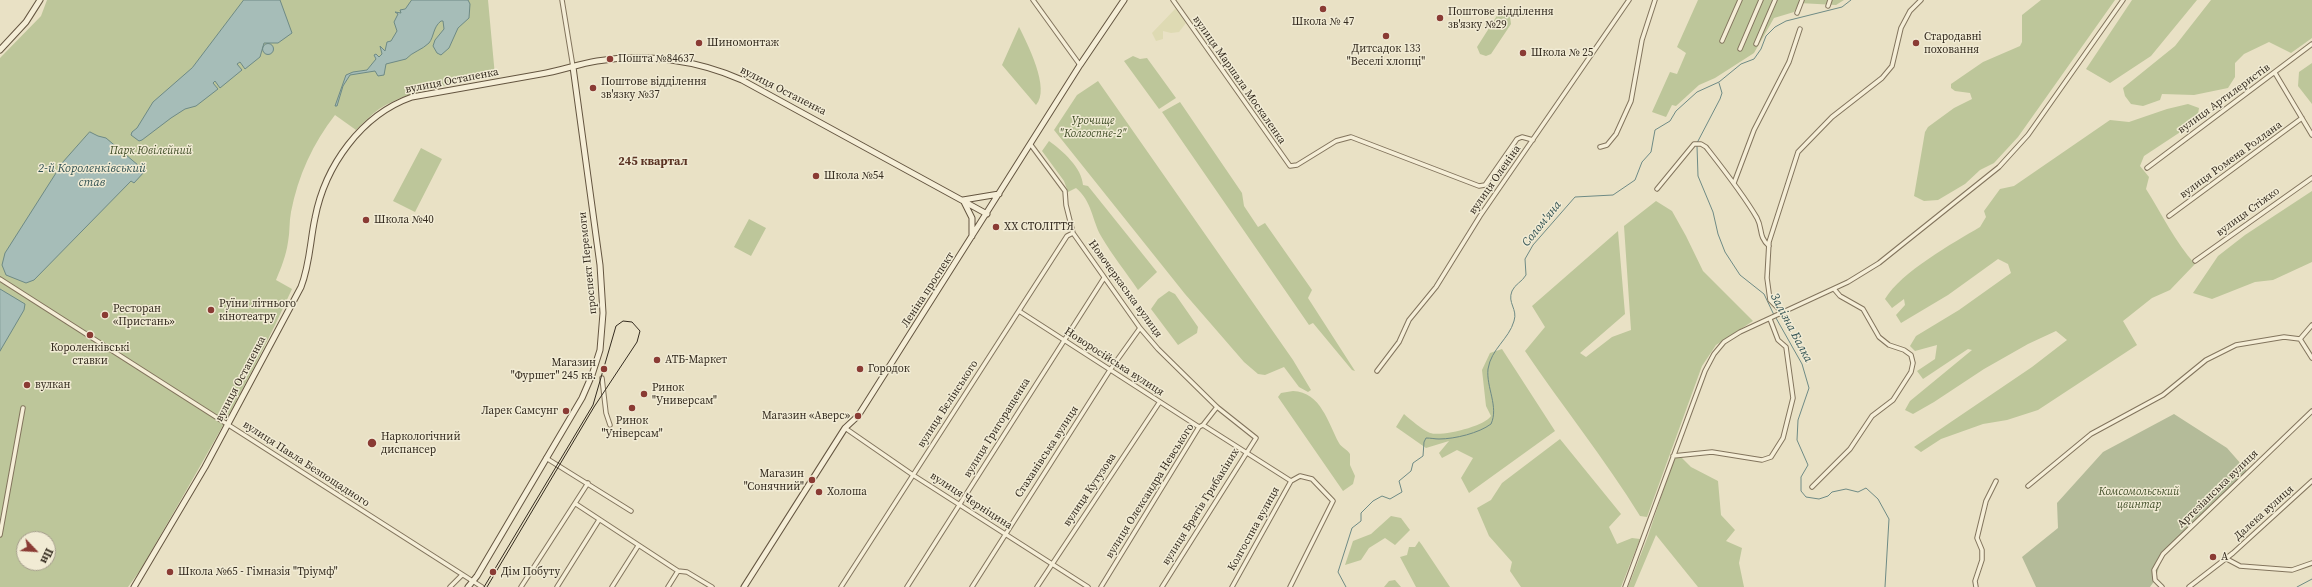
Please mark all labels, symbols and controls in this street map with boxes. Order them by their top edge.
marker: Школа № 47 [1318,4,1328,14]
place label: Поштове відділення зв'язку №29 [1448,5,1554,31]
street label: вулиця Маршала Москаленка [1190,13,1288,147]
marker: Поштове відділення зв'язку №29 [1435,13,1445,23]
place label: Школа № 47 [1292,15,1354,29]
place label: Стародавні поховання [1924,30,1982,56]
marker: Дитсадок 133 "Веселі хлопці" [1381,31,1391,41]
place label: Шиномонтаж [707,36,779,50]
marker: Шиномонтаж [694,38,704,48]
marker: Стародавні поховання [1911,38,1921,48]
place label: Дитсадок 133 "Веселі хлопці" [1347,42,1425,68]
place label: Школа № 25 [1531,46,1593,60]
marker: Школа № 25 [1518,48,1528,58]
place label: Пошта №84637 [618,52,694,66]
marker: Пошта №84637 [605,54,615,64]
street label: вулиця Артилеристів [2175,61,2273,137]
street label: вулиця Остапенка [738,64,828,118]
street label: вулиця Остапенка [404,65,500,97]
place label: Поштове відділення зв'язку №37 [601,75,707,101]
marker: Поштове відділення зв'язку №37 [588,83,598,93]
park label: Урочище "Колгоспне-2" [1059,114,1127,140]
street label: вулиця Ромена Роллана [2177,118,2285,202]
street label: вулиця Оленіна [1466,143,1524,217]
park label: Парк Ювілейний [110,144,192,158]
district label: 245 квартал [618,155,688,169]
water label: 2-й Короленківський став [38,162,146,190]
place label: Школа №54 [824,169,884,183]
marker: Школа №54 [811,171,821,181]
street label: вулиця Стіжко [2214,185,2282,239]
water label: Солом'яна [1519,198,1565,250]
street label: проспект Перемоги [576,211,600,315]
place label: Школа №40 [374,213,434,227]
marker: Школа №40 [361,215,371,225]
place label: ХХ СТОЛІТТЯ [1004,220,1074,234]
marker: ХХ СТОЛІТТЯ [991,222,1001,232]
street label: Новочеркаська вулиця [1085,238,1165,340]
street label: Леніна проспект [899,250,957,330]
water label: Залізна Балка [1767,291,1815,365]
place label: Руїни літнього кінотеатру [219,297,296,323]
place label: Ресторан «Пристань» [113,302,175,328]
marker: Руїни літнього кінотеатру [206,305,216,315]
marker: Ресторан «Пристань» [100,310,110,320]
street label: Новоросійська вулиця [1062,325,1166,399]
marker: Короленківські ставки [85,330,95,340]
street label: вулиця Остапенка [213,334,269,424]
place label: Короленківські ставки [50,341,130,367]
place label: АТБ-Маркет [665,353,727,367]
marker: АТБ-Маркет [652,355,662,365]
place label: Магазин "Фуршет" 245 кв. [511,356,596,382]
street label: вулиця Бєлінського [915,358,981,450]
place label: Городок [868,362,910,376]
marker: Магазин "Фуршет" 245 кв. [599,364,609,374]
marker: Городок [855,364,865,374]
street label: вулиця Григоращенка [961,376,1033,480]
place label: вулкан [35,378,71,392]
marker: вулкан [22,380,32,390]
place label: Ринок "Универсам" [652,381,717,407]
marker: Ринок "Универсам" [639,389,649,399]
marker: Ринок "Універсам" [627,403,637,413]
place label: Ларек Самсунг [481,404,558,418]
street label: Стаханівська вулиця [1012,404,1082,500]
marker: Ларек Самсунг [561,406,571,416]
place label: Магазин «Аверс» [762,409,850,423]
marker: Магазин «Аверс» [853,411,863,421]
place label: Ринок "Універсам" [601,414,663,440]
street label: вулиця Павла Безпощадного [240,418,372,510]
street label: вулиця Олександра Невського [1103,421,1197,561]
place label: Наркологічний диспансер [381,430,461,456]
marker: Наркологічний диспансер [366,437,378,449]
street label: вулиця Братів Грибакіних [1160,446,1242,568]
street label: Артезіанська вулиця [2175,447,2261,531]
street label: вулиця Кутузова [1061,451,1119,529]
place label: Магазин "Сонячний" [744,467,804,493]
street label: вулиця Черніцина [927,469,1015,533]
marker: Магазин "Сонячний" [807,475,817,485]
street label: Далека вулиця [2231,483,2297,543]
place label: Холоша [827,485,867,499]
street label: Колгоспна вулиця [1225,485,1283,573]
park label: Комсомольський цвинтар [2099,485,2179,511]
marker: Холоша [814,487,824,497]
north arrow [16,531,56,571]
text: Пн [36,546,56,566]
place label: А [2221,550,2228,564]
marker: А [2208,552,2218,562]
place label: Школа №65 - Гімназія "Тріумф" [178,565,338,579]
place label: Дім Побуту [501,565,560,579]
marker: Школа №65 - Гімназія "Тріумф" [165,567,175,577]
marker: Дім Побуту [488,567,498,577]

